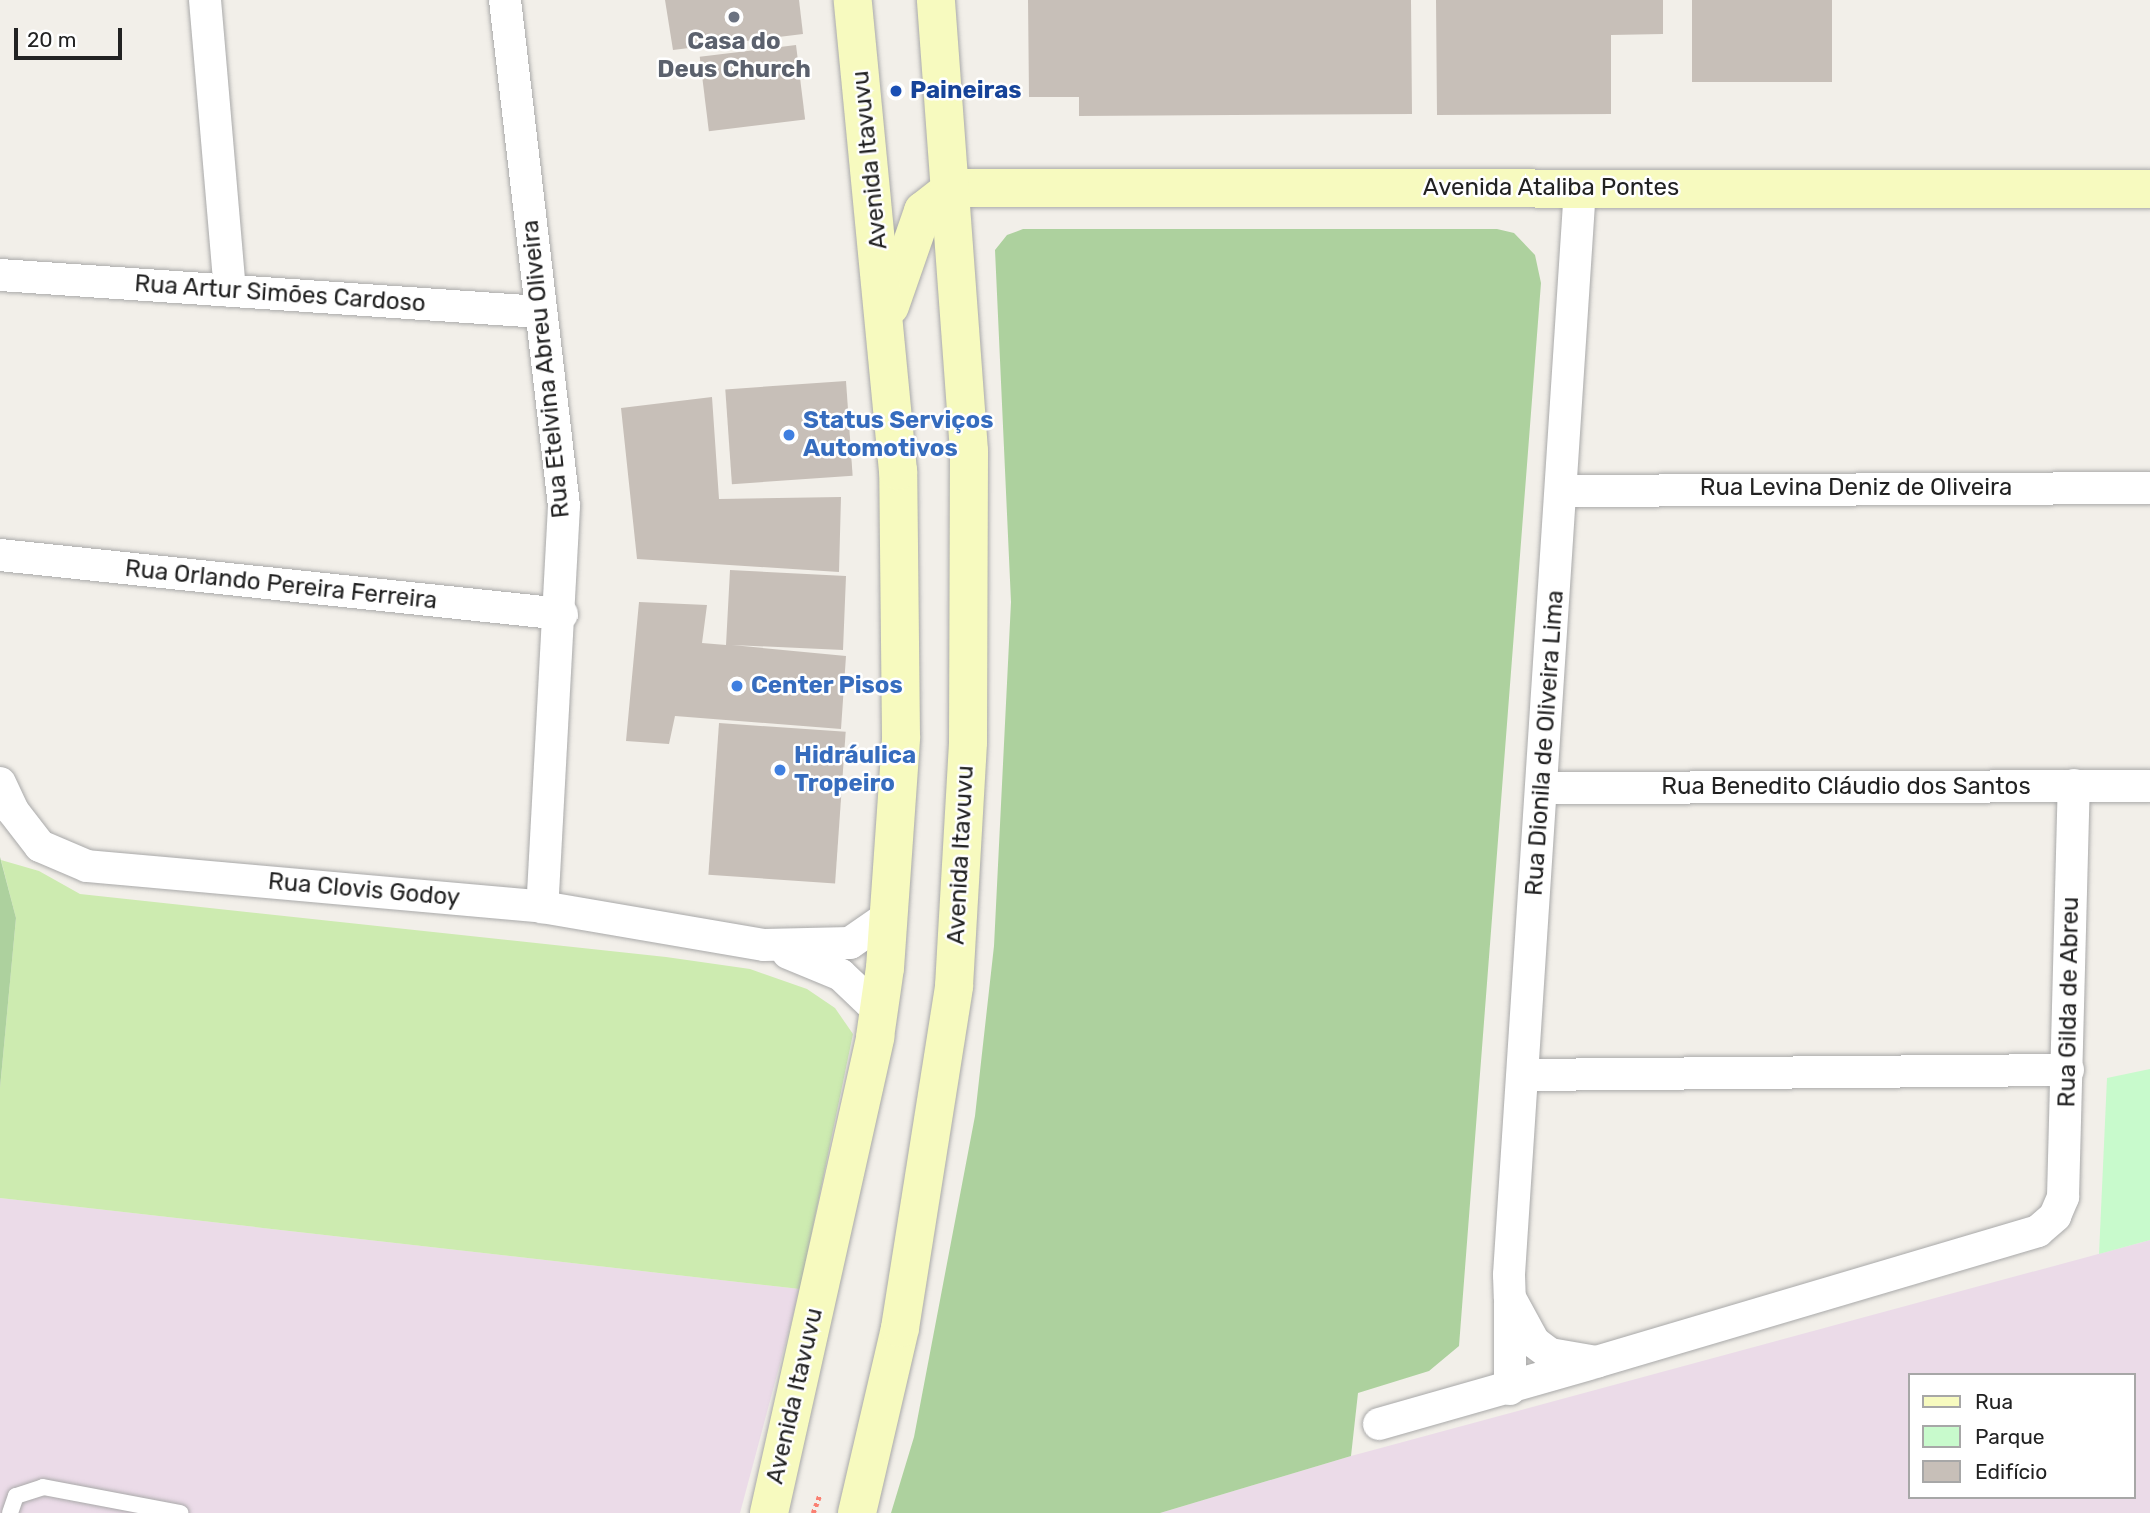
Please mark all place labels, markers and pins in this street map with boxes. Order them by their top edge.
marker: Casa do Deus Church [726,9,742,25]
place label: Casa do Deus Church [657,28,811,84]
place label: Paineiras [910,77,1022,105]
marker: Paineiras [888,83,904,99]
place label: Status Serviços Automotivos [803,407,993,463]
marker: Status Serviços Automotivos [781,427,797,443]
place label: Center Pisos [751,672,903,700]
marker: Center Pisos [729,678,745,694]
place label: Hidráulica Tropeiro [794,742,916,798]
marker: Hidráulica Tropeiro [772,762,788,778]

